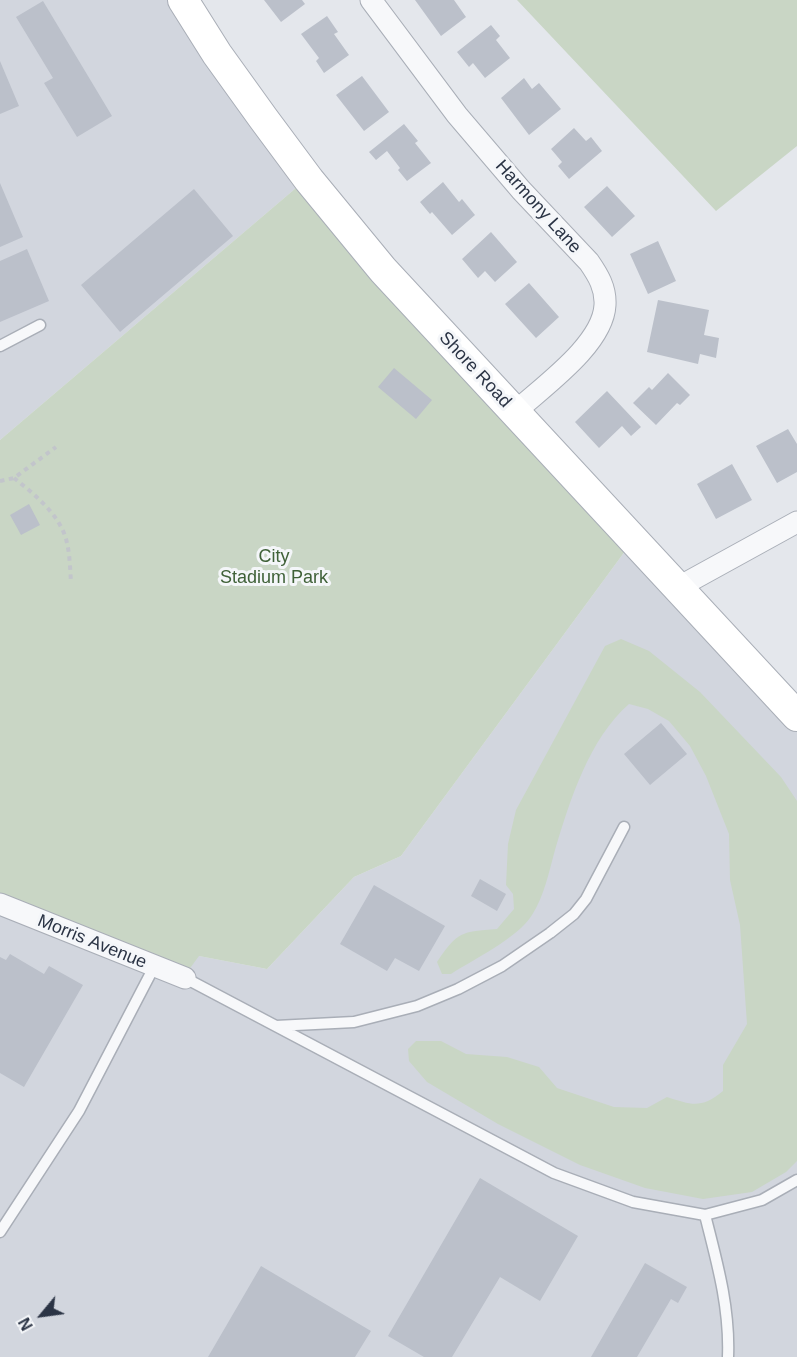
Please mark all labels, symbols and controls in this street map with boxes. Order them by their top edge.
street label: Harmony Lane [490,156,586,258]
street label: Shore Road [434,328,516,412]
park label: City Stadium Park [220,546,328,588]
street label: Morris Avenue [34,910,150,974]
north arrow [12,1285,72,1345]
text: N [16,1315,36,1333]

